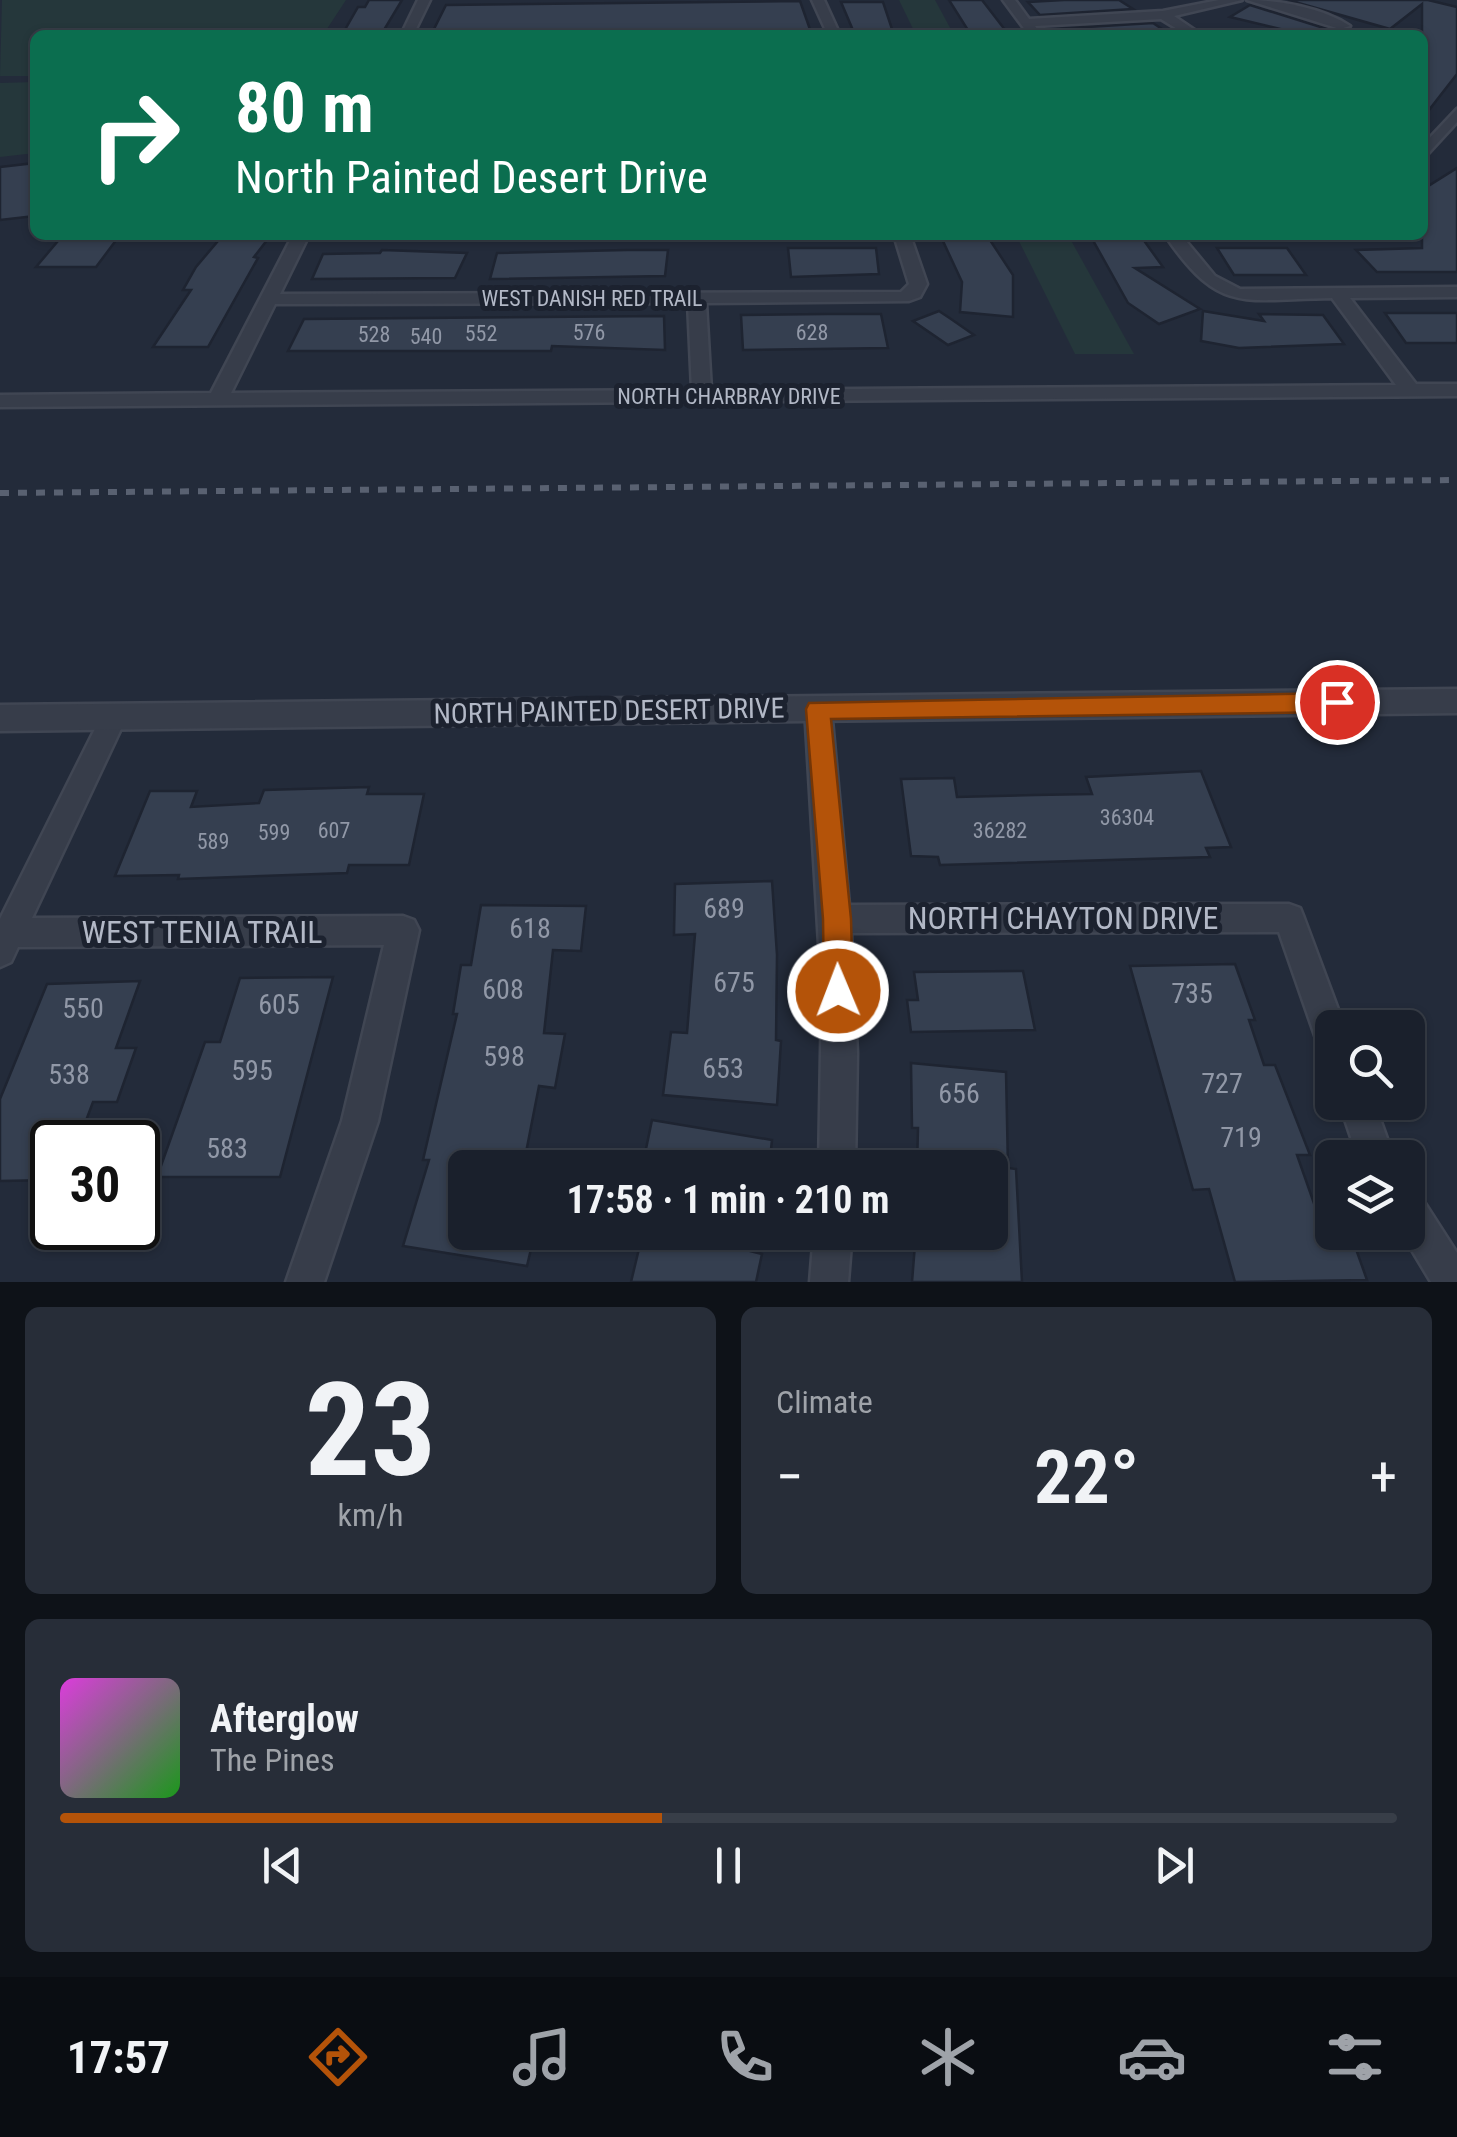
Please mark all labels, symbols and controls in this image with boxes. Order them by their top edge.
text: 80 m [235,67,374,149]
icon: right [70,70,200,200]
text: North Painted Desert Drive [235,151,708,204]
street label: WEST DANISH RED TRAIL [482,286,703,311]
house number: 576 [573,320,605,345]
house number: 628 [796,320,828,345]
house number: 552 [465,321,497,346]
house number: 528 [358,322,390,347]
house number: 540 [410,324,442,349]
street label: NORTH CHARBRAY DRIVE [617,384,841,409]
pin [1295,660,1380,745]
icon: arrive [1310,675,1365,730]
street label: NORTH PAINTED DESERT DRIVE [433,691,785,731]
house number: 36304 [1100,805,1154,830]
house number: 607 [318,818,350,843]
house number: 36282 [973,818,1027,843]
house number: 599 [258,820,290,845]
house number: 589 [197,829,229,854]
house number: 689 [703,892,745,925]
street label: NORTH CHAYTON DRIVE [908,899,1218,937]
house number: 618 [509,912,551,945]
street label: WEST TENIA TRAIL [82,913,322,951]
position arrow [786,939,890,1043]
house number: 675 [713,966,755,999]
house number: 608 [482,973,524,1006]
house number: 735 [1171,977,1213,1010]
house number: 605 [258,988,300,1021]
house number: 550 [62,992,104,1025]
map controls [1315,1010,1425,1250]
button: search [1315,1010,1425,1120]
house number: 598 [483,1040,525,1073]
house number: 653 [702,1052,744,1085]
house number: 595 [231,1054,273,1087]
house number: 538 [48,1058,90,1091]
house number: 727 [1201,1067,1243,1100]
house number: 656 [938,1077,980,1110]
speed limit sign: 30 [30,1120,160,1250]
house number: 719 [1220,1121,1262,1154]
house number: 583 [206,1132,248,1165]
button: layers [1315,1140,1425,1250]
text: 17:58 · 1 min · 210 m [567,1178,889,1222]
text: 23 [305,1354,436,1507]
text: Climate [776,1383,873,1421]
text: 22° [1034,1433,1139,1521]
text: − [776,1445,804,1509]
text: + [1370,1445,1397,1509]
text: km/h [338,1496,403,1534]
text: Afterglow [210,1697,359,1741]
text: The Pines [210,1741,335,1779]
icon: previous [255,1838,310,1893]
icon: pause [701,1838,756,1893]
icon: next [1147,1838,1202,1893]
icon: directions [303,2022,373,2092]
icon: music [507,2022,577,2092]
icon: phone [710,2022,780,2092]
icon: climate [913,2022,983,2092]
icon: car [1117,2022,1187,2092]
icon: filters [1320,2022,1390,2092]
text: 17:57 [67,2031,170,2084]

